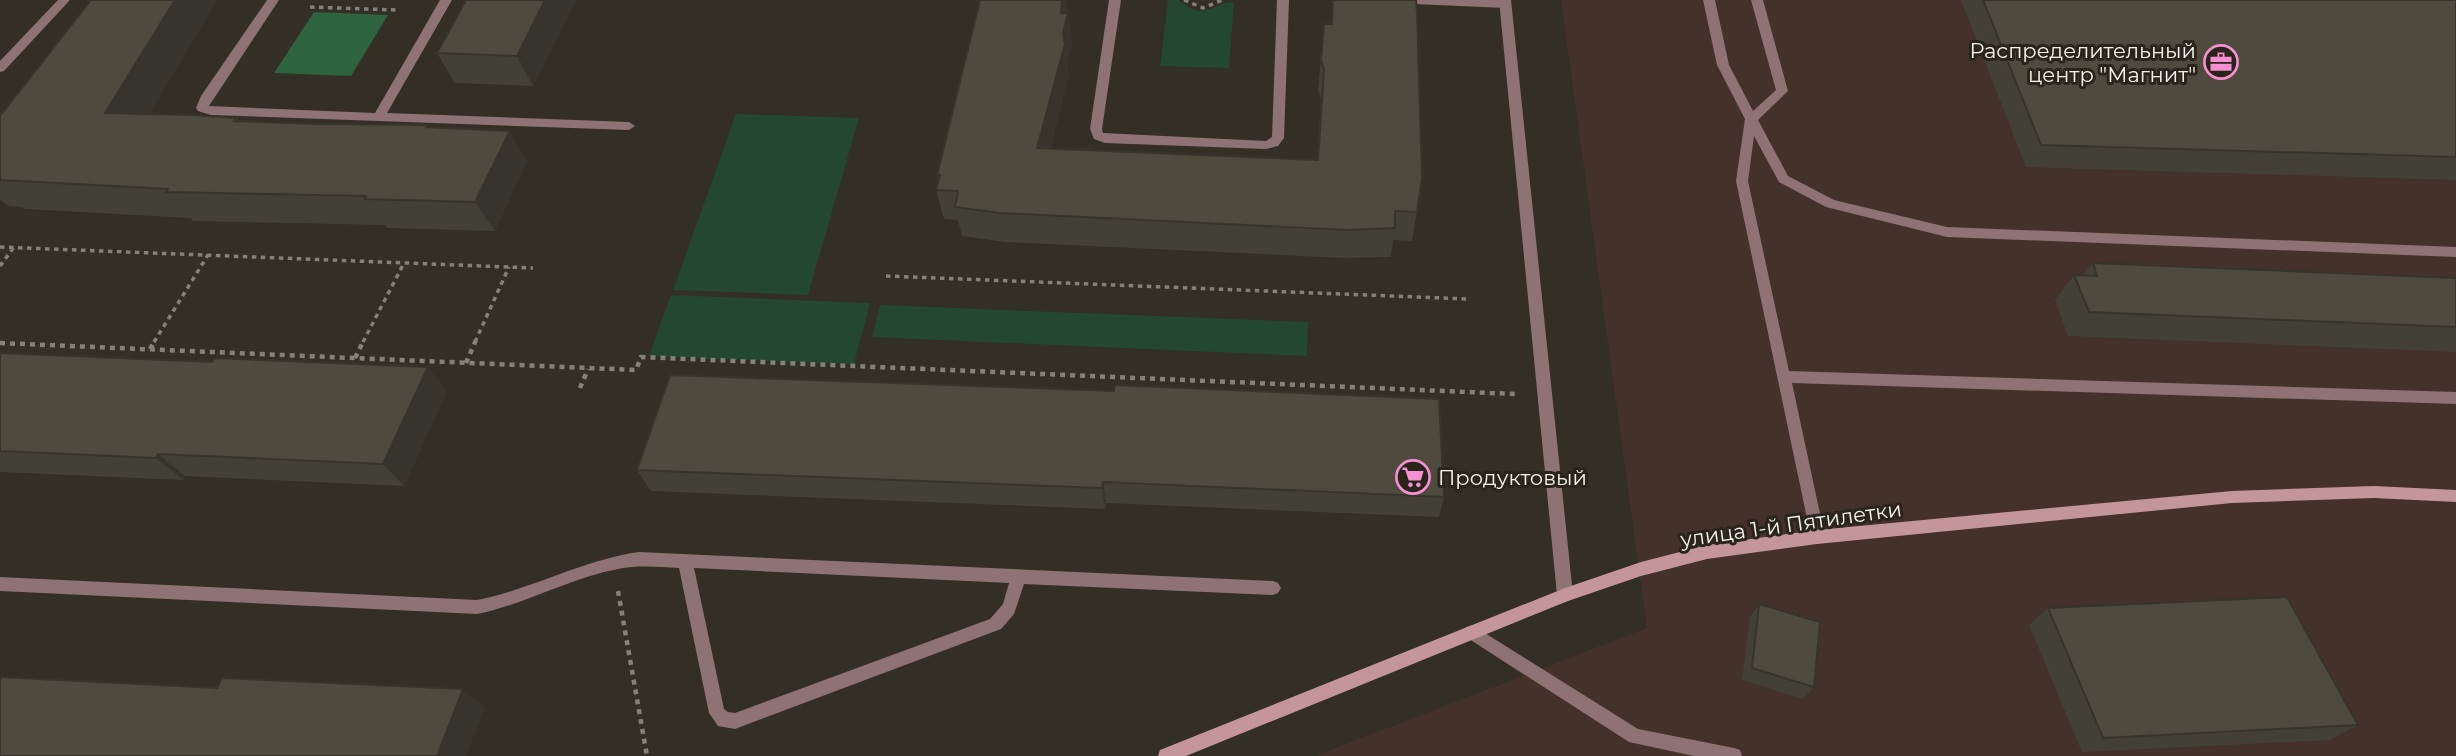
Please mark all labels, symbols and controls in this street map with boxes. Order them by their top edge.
place label: Распределительный центр "Магнит" [1970,38,2196,87]
office icon: Распределительный центр "Магнит" [2202,43,2240,81]
supermarket icon: Продуктовый [1394,458,1432,496]
place label: Продуктовый [1438,465,1587,490]
street label: улица 1-й Пятилетки [1678,496,1903,552]

